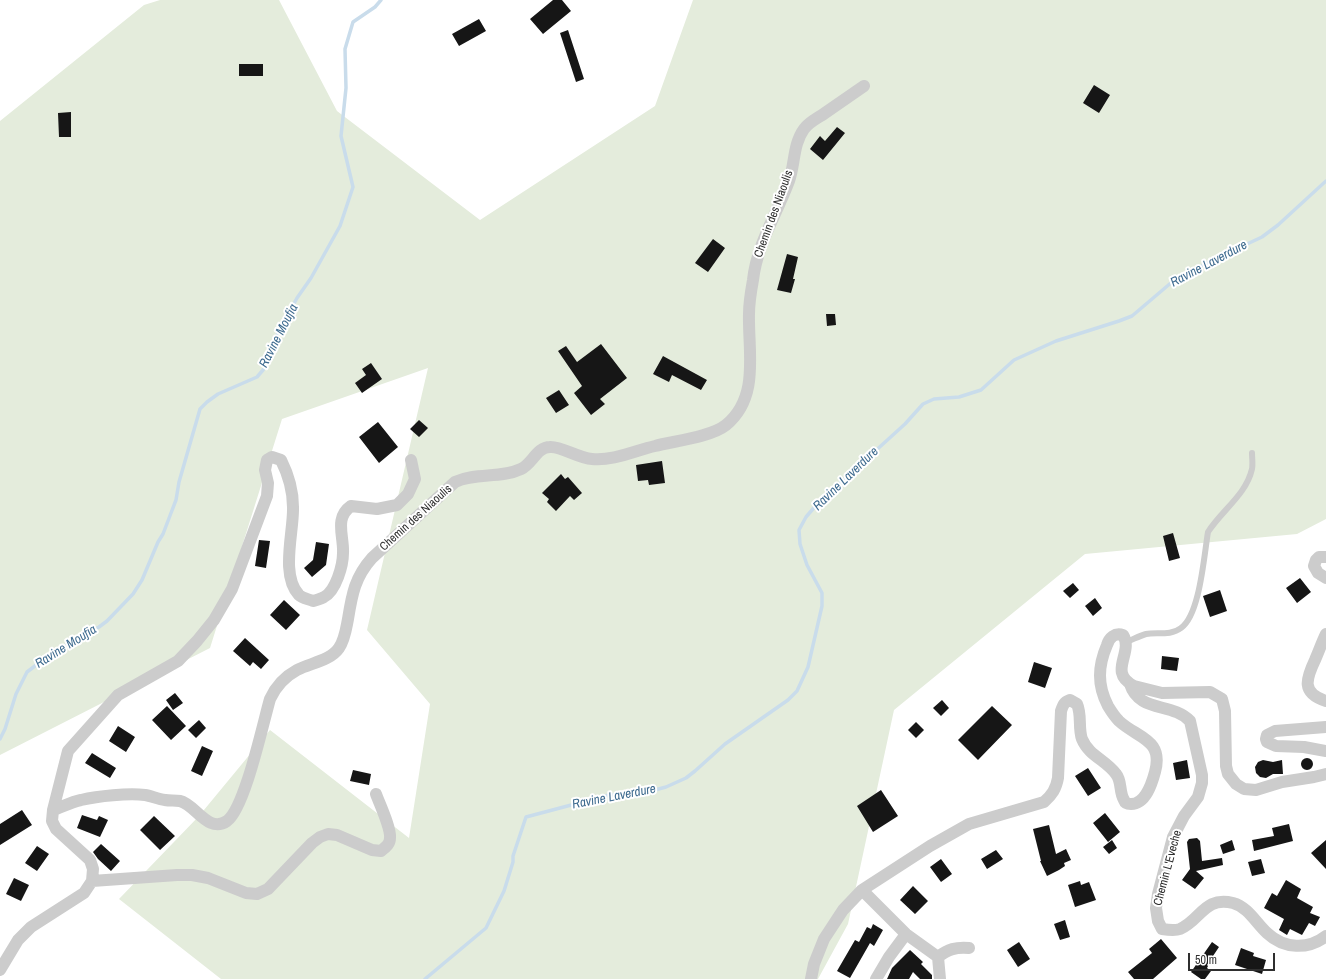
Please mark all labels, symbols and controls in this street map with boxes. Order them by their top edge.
street label: Chemin des Niaoulis [752,168,796,260]
water label: Ravine Laverdure [1168,237,1250,291]
water label: Ravine Moufia [256,302,302,370]
water label: Ravine Laverdure [810,444,882,514]
street label: Chemin des Niaoulis [377,482,455,554]
water label: Ravine Moufia [32,622,100,672]
water label: Ravine Laverdure [571,781,657,813]
street label: Chemin L'Eveche [1151,829,1185,907]
scale bar [1190,945,1277,971]
text: 50 m [1195,952,1217,968]

